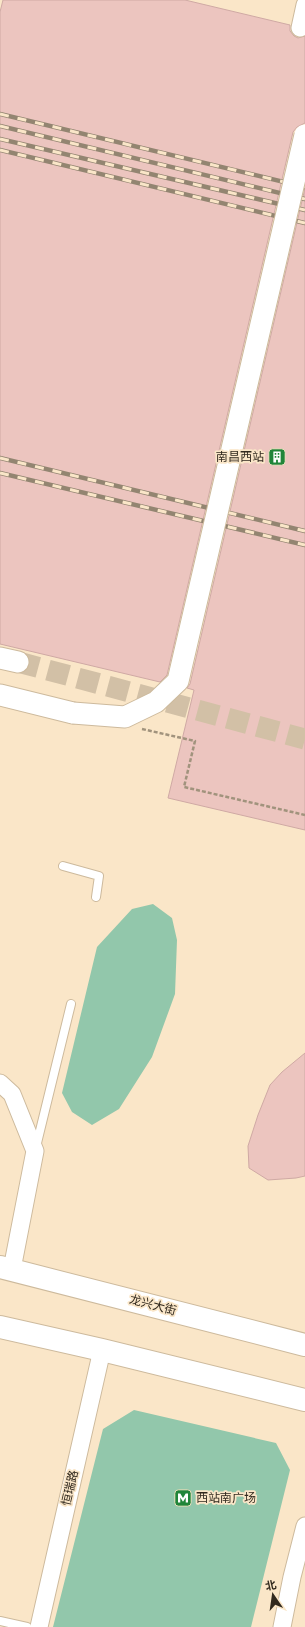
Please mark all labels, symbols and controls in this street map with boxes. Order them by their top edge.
building icon: 南昌西站 [267,447,287,467]
place label: 南昌西站 [216,450,264,464]
street label: 龙兴大街 [128,1292,178,1318]
street label: 恒瑞路 [59,1469,81,1507]
metro station icon: 西站南广场 [173,1488,193,1508]
place label: 西站南广场 [196,1491,256,1505]
north arrow [253,1575,293,1615]
text: 北 [264,1578,278,1593]

